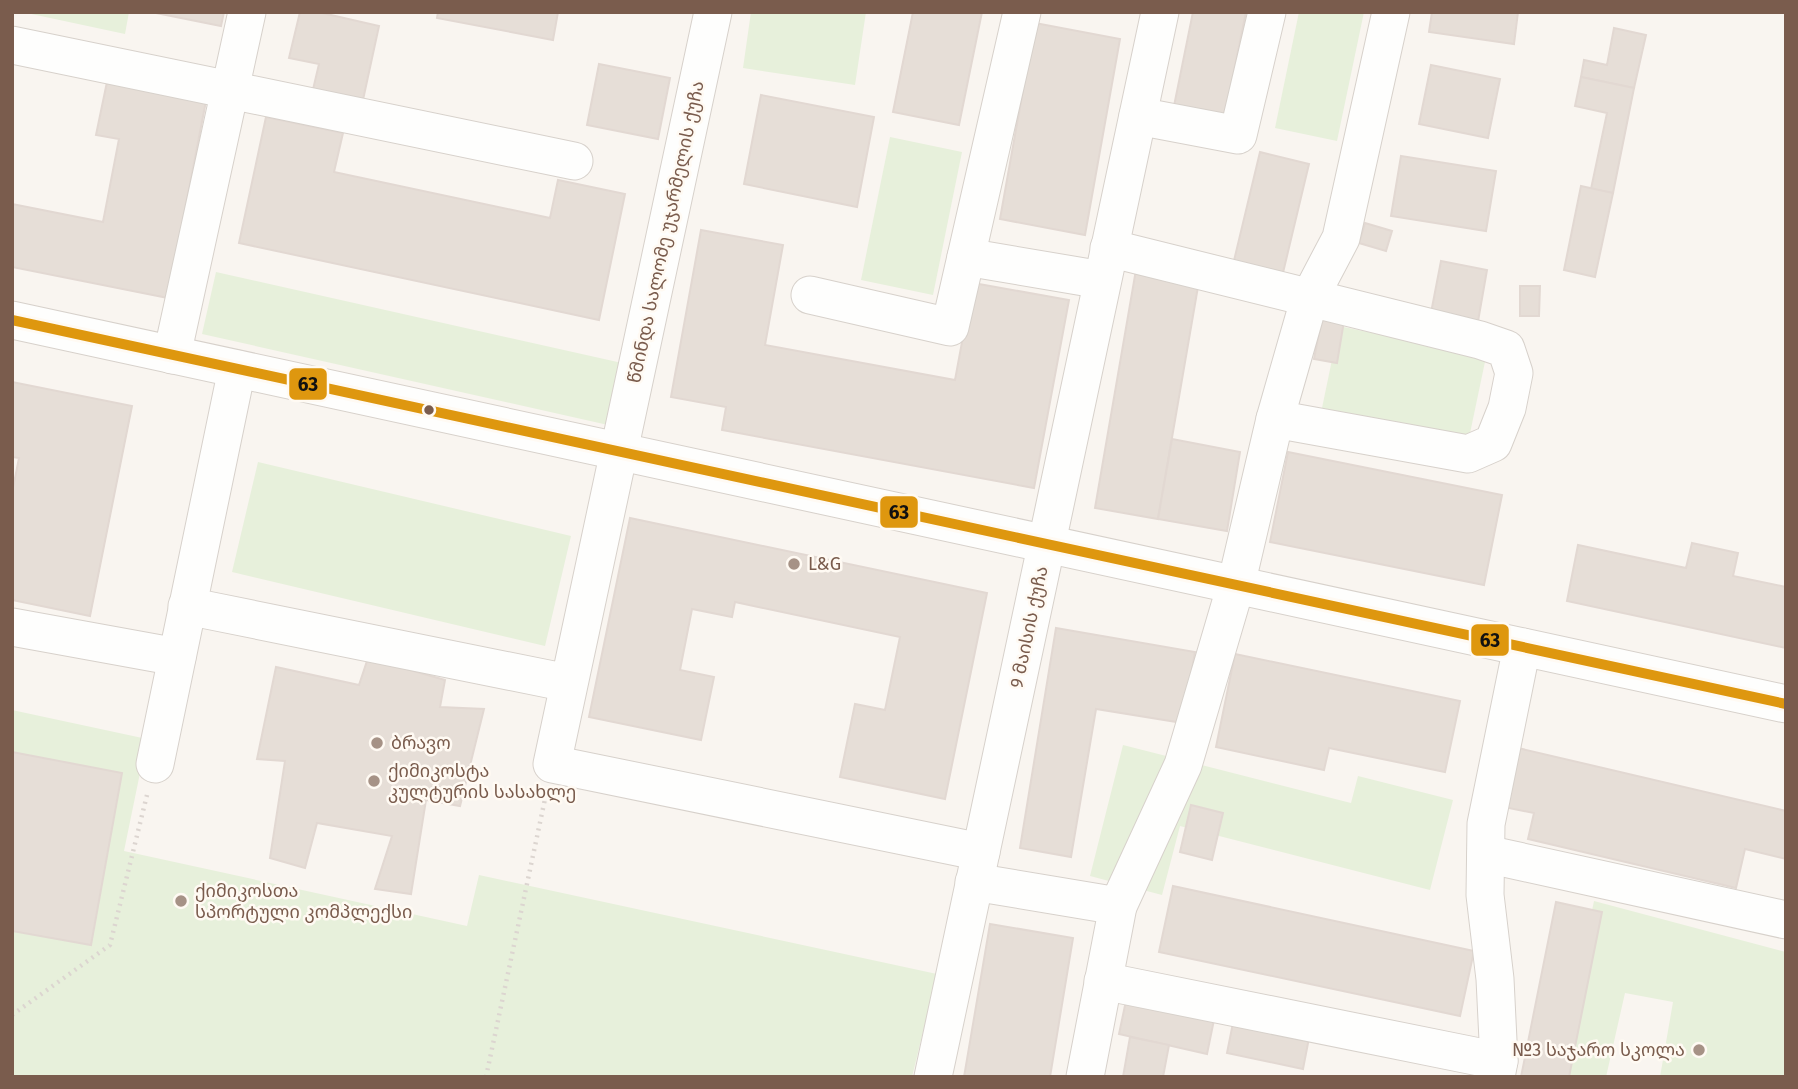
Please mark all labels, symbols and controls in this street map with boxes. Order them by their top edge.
street label: წმინდა სალომე უჯარმელის ქუჩა [623,79,709,385]
line badge: 63 [288,367,328,401]
text: 63 [298,373,318,396]
unlabelled marker [422,403,436,417]
line badge: 63 [879,495,919,529]
text: 63 [889,501,909,524]
place label: L&G [808,553,841,575]
marker: L&G [786,556,802,572]
street label: 9 მაისის ქუჩა [1005,564,1053,690]
line badge: 63 [1470,623,1510,657]
text: 63 [1480,629,1500,652]
place label: ბრავო [391,732,451,754]
marker: ბრავო [369,735,385,751]
place label: ქიმიკოსტა კულტურის სასახლე [388,760,576,803]
marker: ქიმიკოსტა კულტურის სასახლე [366,773,382,789]
place label: ქიმიკოსთა სპორტული კომპლექსი [195,880,412,923]
marker: ქიმიკოსთა სპორტული კომპლექსი [173,893,189,909]
place label: №3 საჯარო სკოლა [1512,1039,1685,1061]
marker: №3 საჯარო სკოლა [1691,1042,1707,1058]

